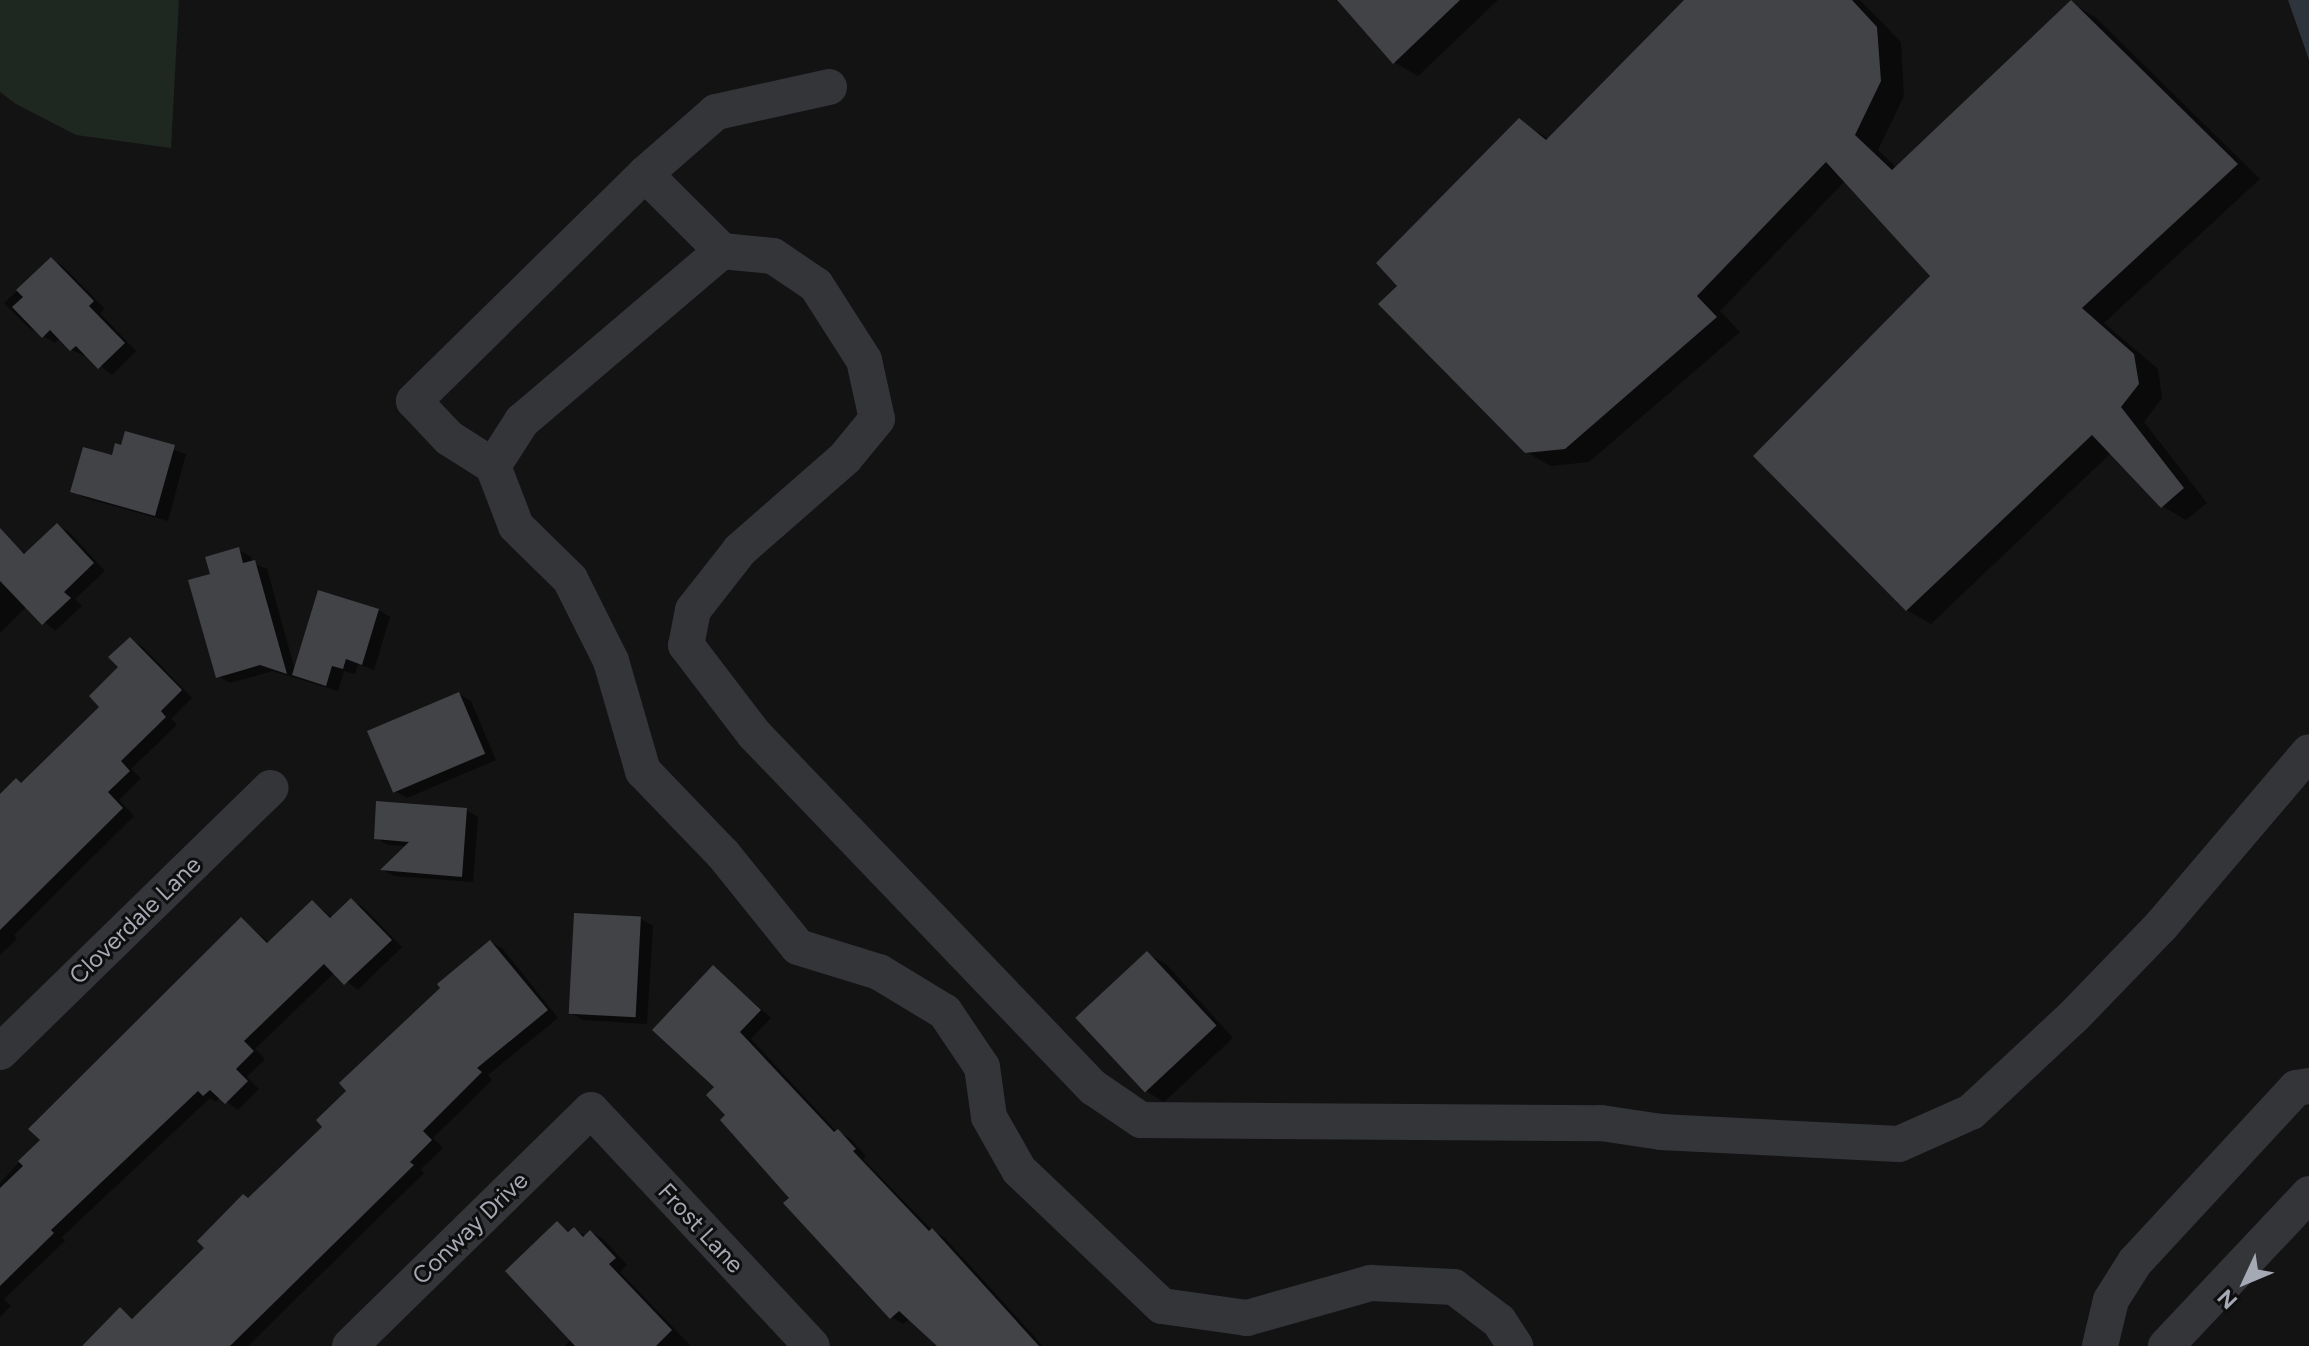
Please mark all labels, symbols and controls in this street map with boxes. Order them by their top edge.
street label: Cloverdale Lane [63,850,207,990]
street label: Conway Drive [406,1166,534,1290]
street label: Frost Lane [652,1177,750,1279]
north arrow [2205,1242,2285,1322]
text: N [2212,1284,2243,1315]

